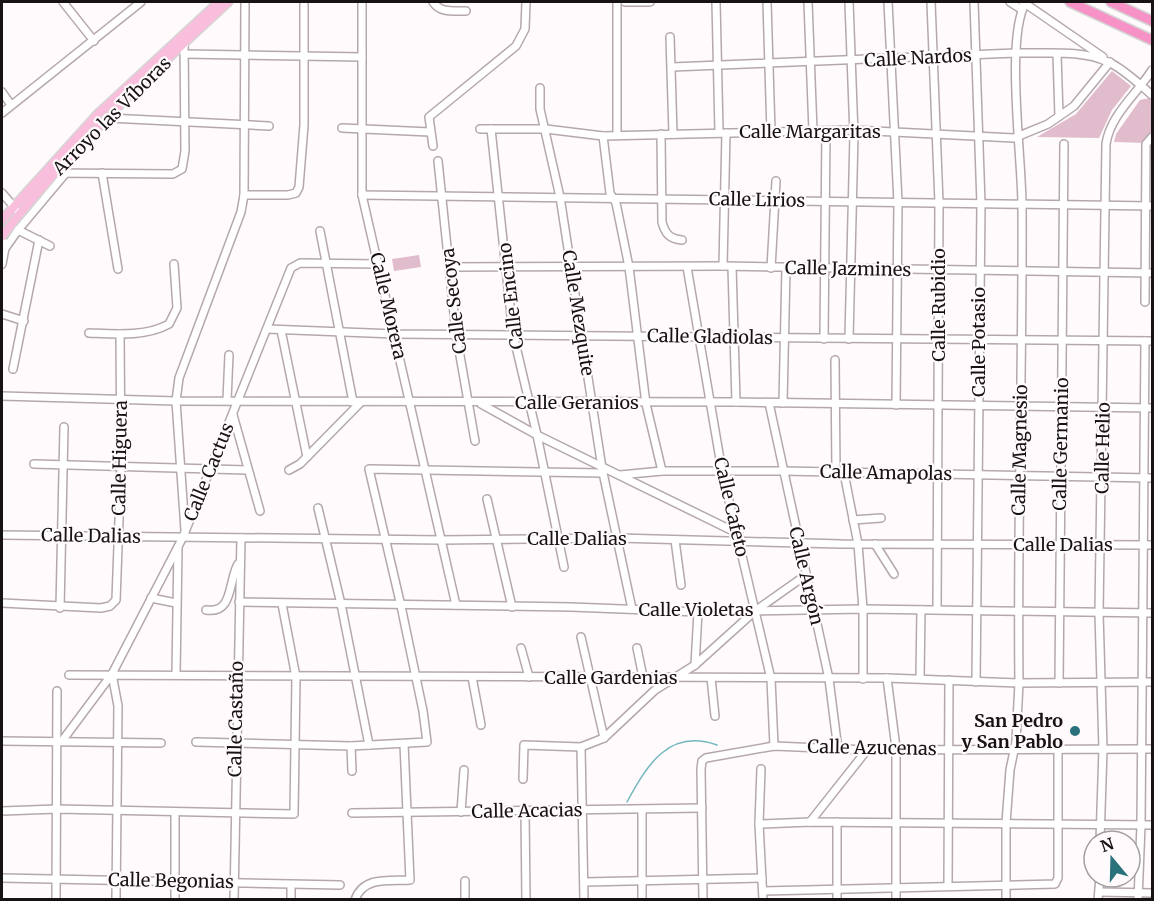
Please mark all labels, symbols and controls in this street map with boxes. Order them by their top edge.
street label: Calle Nardos [864,43,972,72]
street label: Arroyo las Víboras [47,52,176,180]
street label: Calle Margaritas [739,120,881,143]
street label: Calle Lirios [709,187,806,212]
street label: Calle Encino [493,242,528,351]
street label: Calle Secoya [436,247,471,355]
street label: Calle Rubidio [927,248,950,362]
street label: Calle Mezquite [557,249,600,377]
street label: Calle Morera [365,250,412,362]
street label: Calle Jazmines [785,256,911,281]
street label: Calle Potasio [967,287,990,397]
street label: Calle Gladiolas [647,324,773,349]
street label: Calle Germanio [1048,377,1073,511]
street label: Calle Magnesio [1007,384,1032,516]
street label: Calle Geranios [515,391,639,414]
street label: Calle Higuera [107,400,132,516]
street label: Calle Helio [1090,402,1115,494]
street label: Calle Cactus [178,419,239,524]
street label: Calle Cafeto [709,455,754,559]
street label: Calle Amapolas [820,460,953,485]
street label: Calle Dalias [41,523,141,548]
street label: Calle Argón [784,525,829,627]
street label: Calle Dalias [527,527,627,550]
street label: Calle Dalias [1013,533,1113,556]
street label: Calle Violetas [638,598,754,621]
street label: Calle Castaño [223,661,248,777]
street label: Calle Gardenias [544,666,678,689]
place label: San Pedro y San Pablo [962,709,1063,753]
marker: San Pedro y San Pablo [1068,724,1082,738]
street label: Calle Azucenas [807,735,937,760]
street label: Calle Acacias [471,798,583,823]
north arrow [1082,829,1142,889]
text: N [1098,833,1117,856]
street label: Calle Begonias [108,868,234,893]

